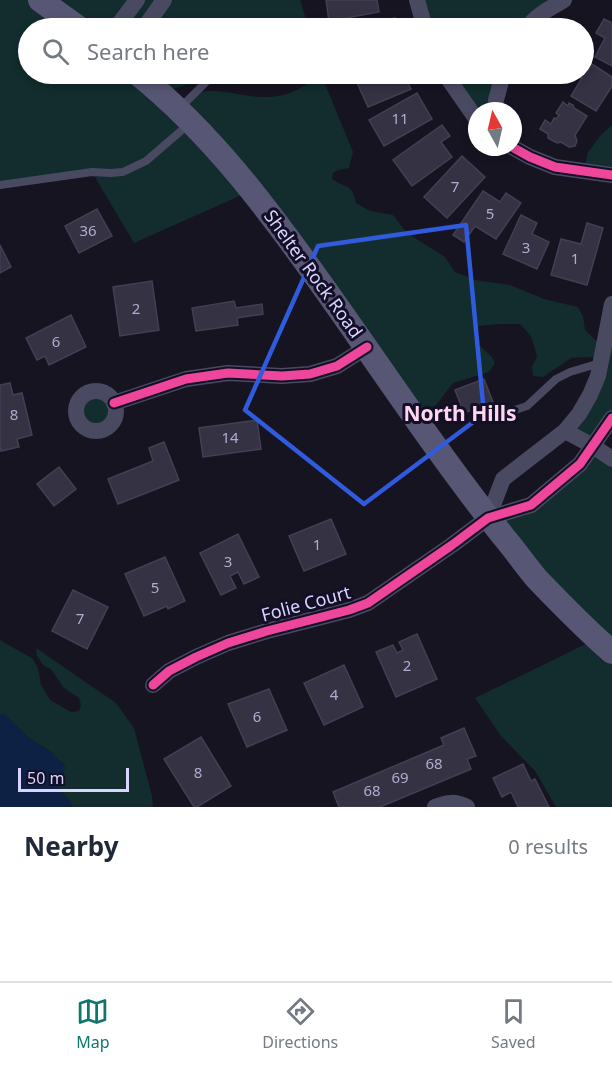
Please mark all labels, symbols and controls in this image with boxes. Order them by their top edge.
search box [18,18,594,84]
icon: search [39,35,72,68]
text: Search here [87,36,209,66]
north arrow [468,102,522,156]
house number: 11 [391,108,409,128]
house number: 7 [451,176,459,196]
house number: 5 [486,203,494,223]
street label: Shelter Rock Road [259,205,368,342]
house number: 36 [79,220,97,240]
house number: 3 [522,237,530,257]
house number: 1 [571,248,579,268]
house number: 2 [132,298,140,318]
house number: 6 [52,331,60,351]
district label: North Hills [403,399,517,427]
house number: 8 [10,404,18,424]
house number: 14 [221,427,239,447]
house number: 1 [313,534,321,554]
house number: 3 [224,551,232,571]
house number: 5 [151,577,159,597]
street label: Folie Court [258,579,354,626]
house number: 7 [76,608,84,628]
house number: 2 [403,655,411,675]
house number: 4 [330,684,339,704]
house number: 6 [253,706,261,726]
house number: 68 [425,753,443,773]
house number: 8 [194,762,202,782]
scale bar [18,765,129,792]
text: 50 m [27,767,64,789]
house number: 69 [391,767,409,787]
house number: 68 [363,780,381,800]
text: Nearby [24,828,119,864]
text: 0 results [508,833,588,860]
tab: Map [76,995,110,1053]
tab: Directions [262,995,338,1053]
tab: Saved [491,995,536,1053]

